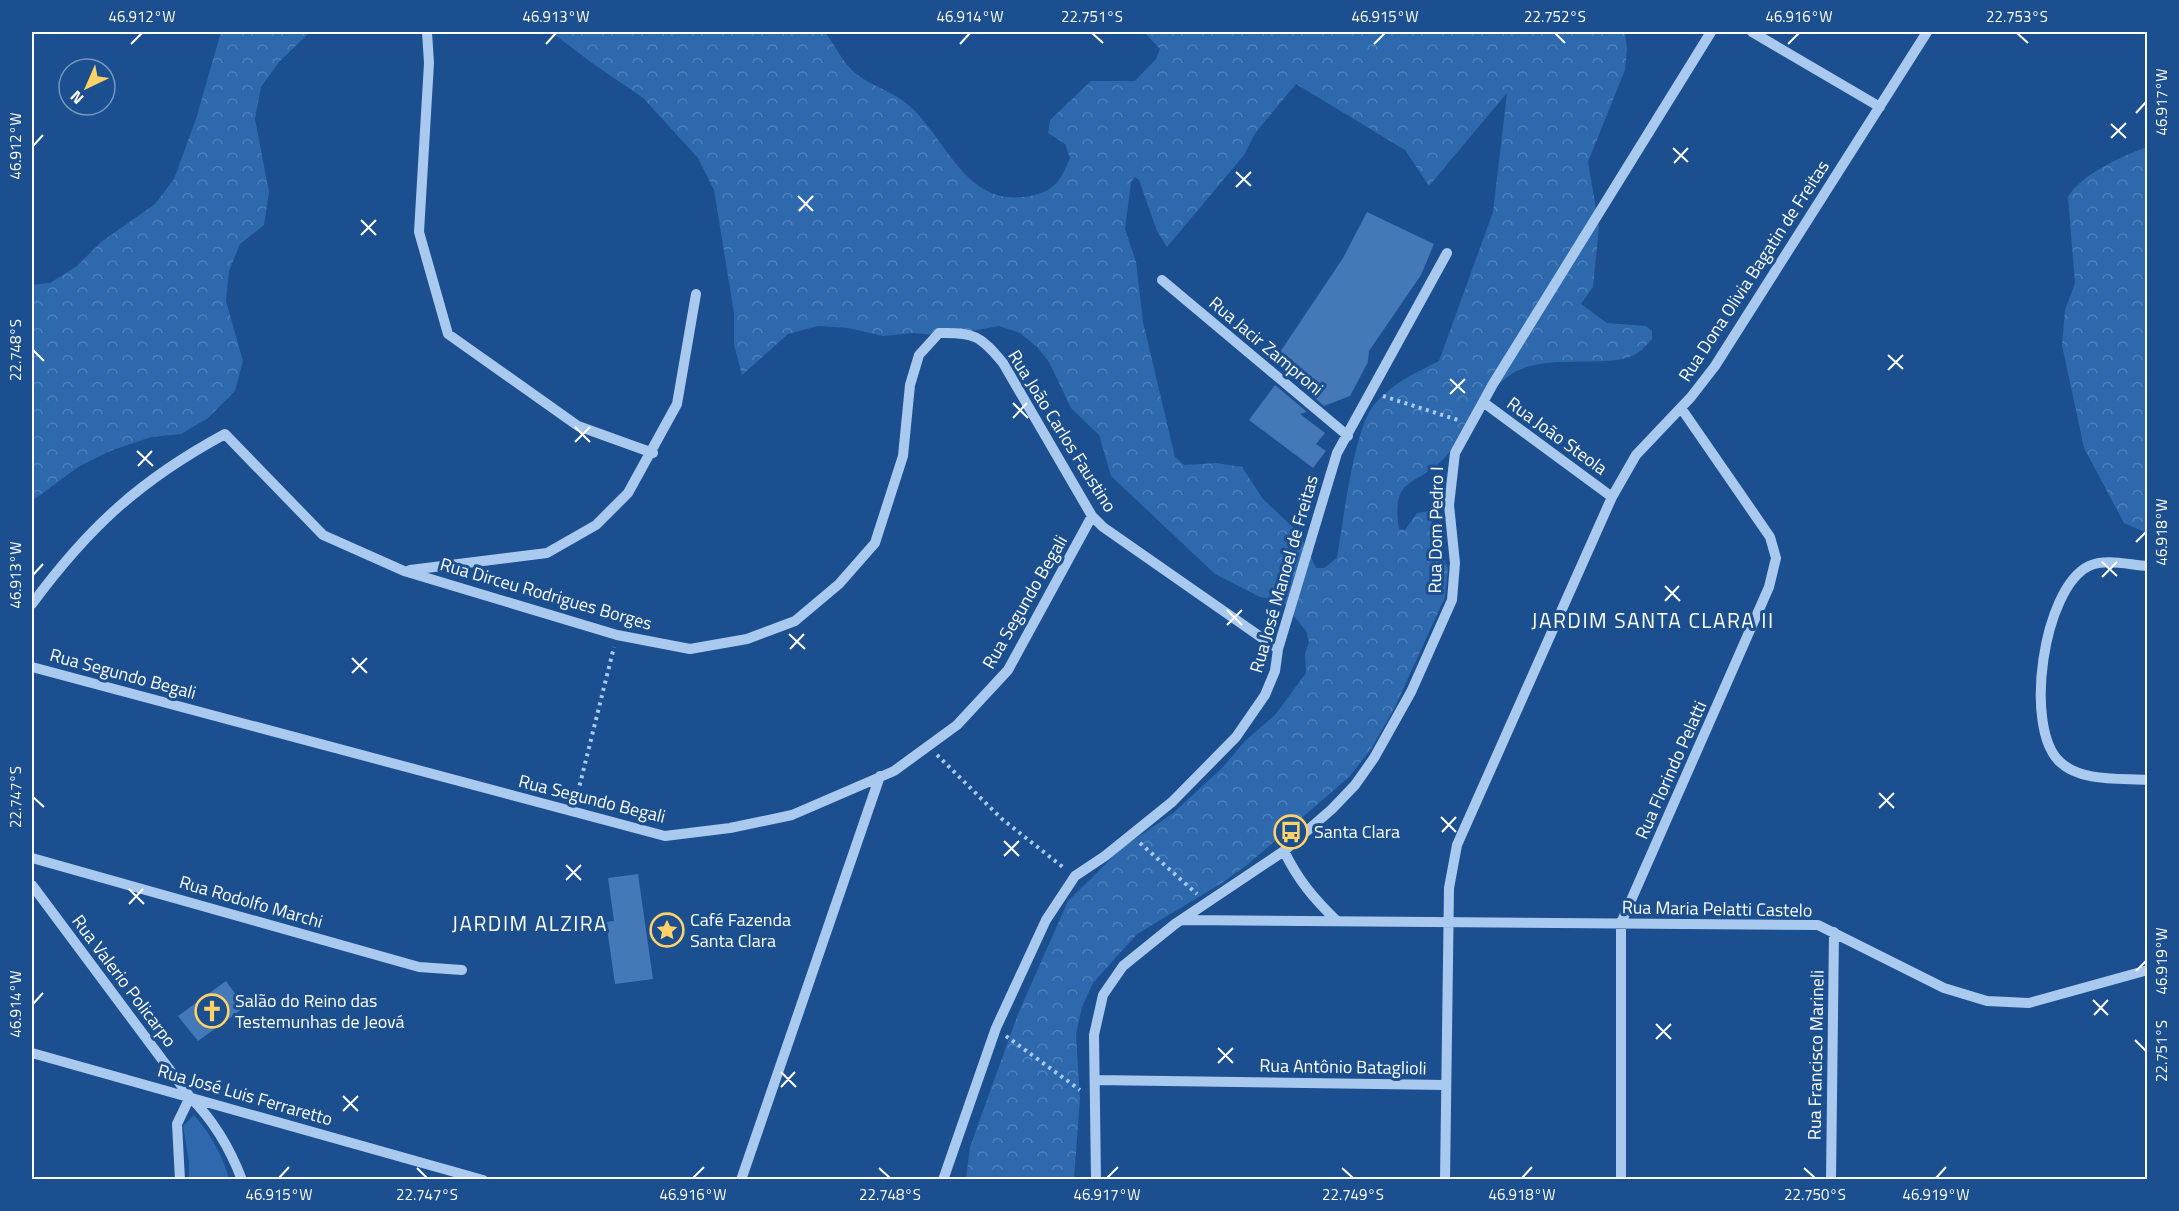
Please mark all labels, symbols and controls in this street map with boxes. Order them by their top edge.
text: 46.912°W [109,5,175,28]
text: 46.913°W [523,5,589,28]
text: 46.914°W [937,5,1003,28]
text: 22.751°S [1061,5,1123,28]
text: 46.915°W [1352,5,1418,28]
text: 22.752°S [1524,5,1586,28]
text: 46.916°W [1766,5,1832,28]
text: 22.753°S [1986,5,2048,28]
north arrow [57,57,117,117]
text: 46.917°W [2150,69,2173,135]
text: N [64,85,89,110]
text: 46.912°W [4,113,27,179]
street label: Rua Dona Olivia Bagatin de Freitas [1672,155,1836,387]
street label: Rua Jacir Zamproni [1203,290,1329,402]
text: 22.748°S [4,319,27,381]
street label: Rua João Carlos Faustino [1001,344,1123,517]
street label: Rua João Steola [1501,390,1613,481]
street label: Rua Dom Pedro I [1421,466,1450,594]
street label: Rua José Manoel de Freitas [1242,472,1325,676]
text: 46.918°W [2150,499,2173,565]
street label: Rua Segundo Begali [975,530,1074,674]
text: 46.913°W [4,542,27,608]
street label: Rua Dirceu Rodrigues Borges [437,550,655,637]
district label: JARDIM SANTA CLARA II [1531,604,1775,636]
street label: Rua Segundo Begali [47,641,199,706]
street label: Rua Florindo Pelatti [1628,696,1713,843]
text: 22.747°S [4,766,27,828]
street label: Rua Segundo Begali [516,767,668,830]
bus stop icon: Santa Clara [1273,814,1309,850]
place label: Santa Clara [1314,818,1400,845]
street label: Rua Rodolfo Marchi [176,868,326,935]
street label: Rua Maria Pelatti Castelo [1622,893,1812,924]
place label: Café Fazenda Santa Clara [690,906,791,954]
district label: JARDIM ALZIRA [452,907,608,939]
street label: Rua Valerio Policarpo [66,909,183,1053]
place icon: Café Fazenda Santa Clara [649,912,685,948]
text: 46.919°W [2150,928,2173,994]
street label: Rua Francisco Marineli [1801,970,1830,1140]
text: 46.914°W [4,971,27,1037]
place label: Salão do Reino das Testemunhas de Jeová [235,987,405,1035]
church icon: Salão do Reino das Testemunhas de Jeová [194,993,230,1029]
text: 22.751°S [2150,1020,2173,1082]
street label: Rua Antônio Bataglioli [1259,1052,1427,1081]
street label: Rua José Luis Ferraretto [154,1057,336,1132]
text: 46.915°W [246,1183,312,1206]
text: 22.747°S [396,1183,458,1206]
text: 46.916°W [660,1183,726,1206]
text: 22.748°S [859,1183,921,1206]
text: 46.917°W [1074,1183,1140,1206]
text: 22.749°S [1322,1183,1384,1206]
text: 46.918°W [1489,1183,1555,1206]
text: 22.750°S [1784,1183,1846,1206]
text: 46.919°W [1903,1183,1969,1206]

